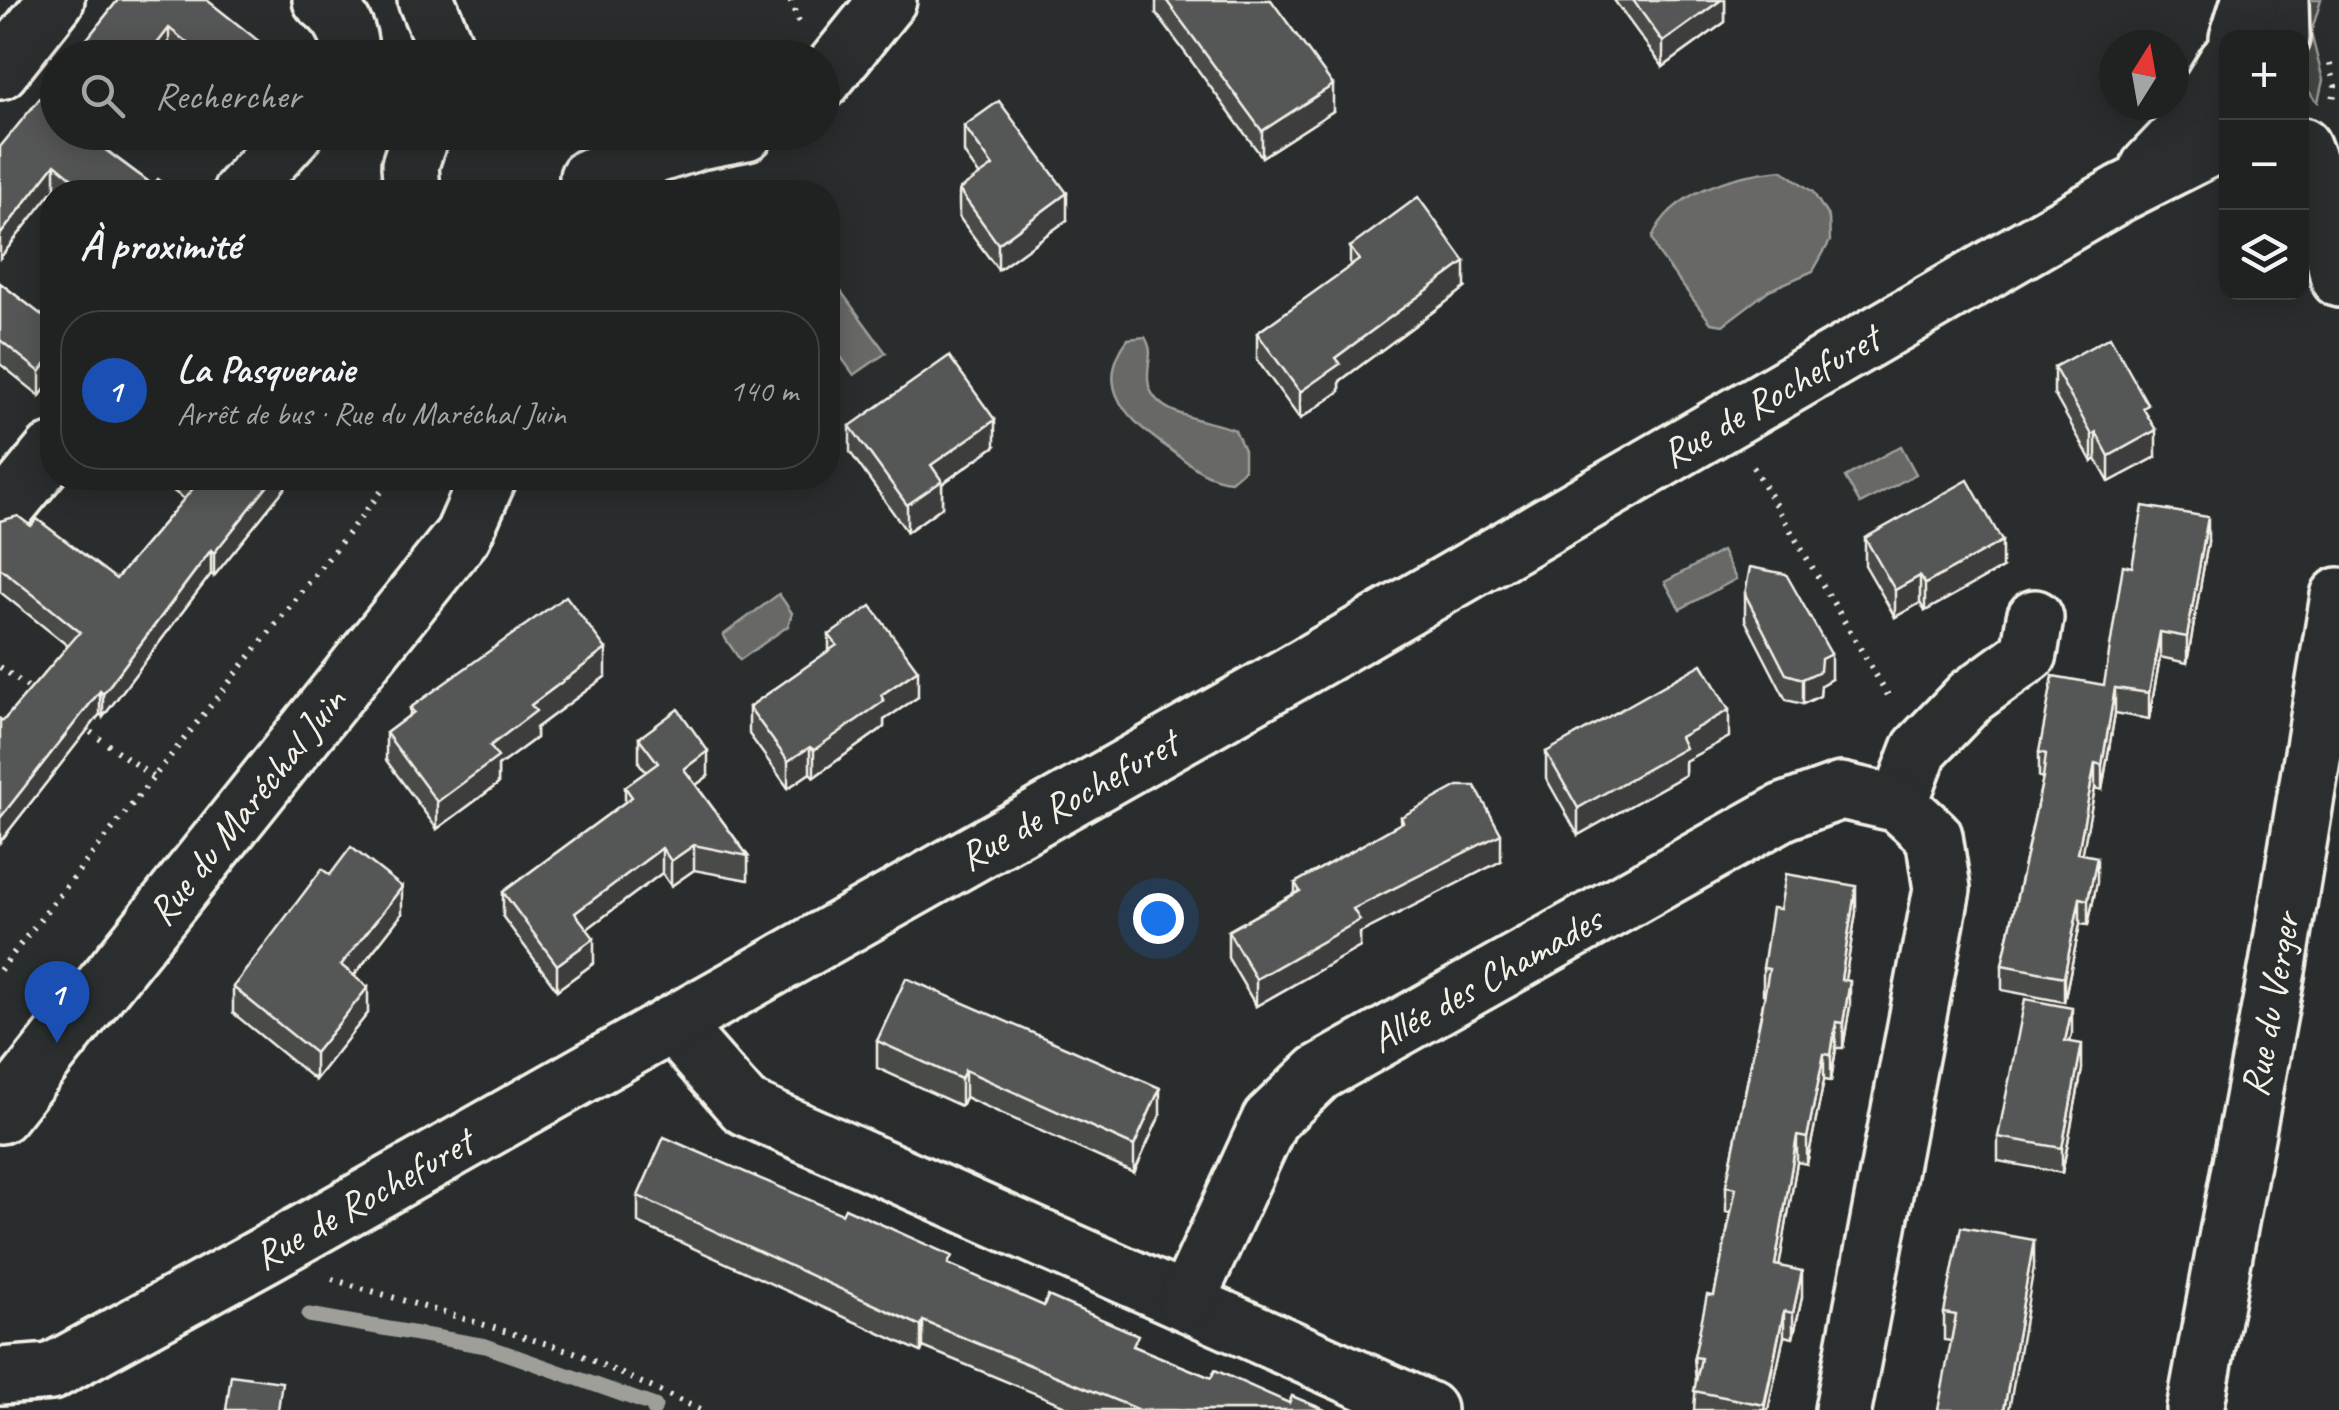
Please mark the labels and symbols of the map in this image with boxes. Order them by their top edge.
north arrow [2099,30,2189,120]
street label: Rue de Rochefuret [1652,311,1893,479]
street label: Rue du Maréchal Juin [136,676,357,935]
street label: Rue de Rochefuret [950,716,1191,882]
your location [1133,893,1184,944]
street label: Allée des Chamades [1362,893,1613,1064]
street label: Rue du Verger [2229,906,2312,1101]
pin: 1 [24,960,90,1043]
street label: Rue de Rochefuret [245,1115,487,1281]

